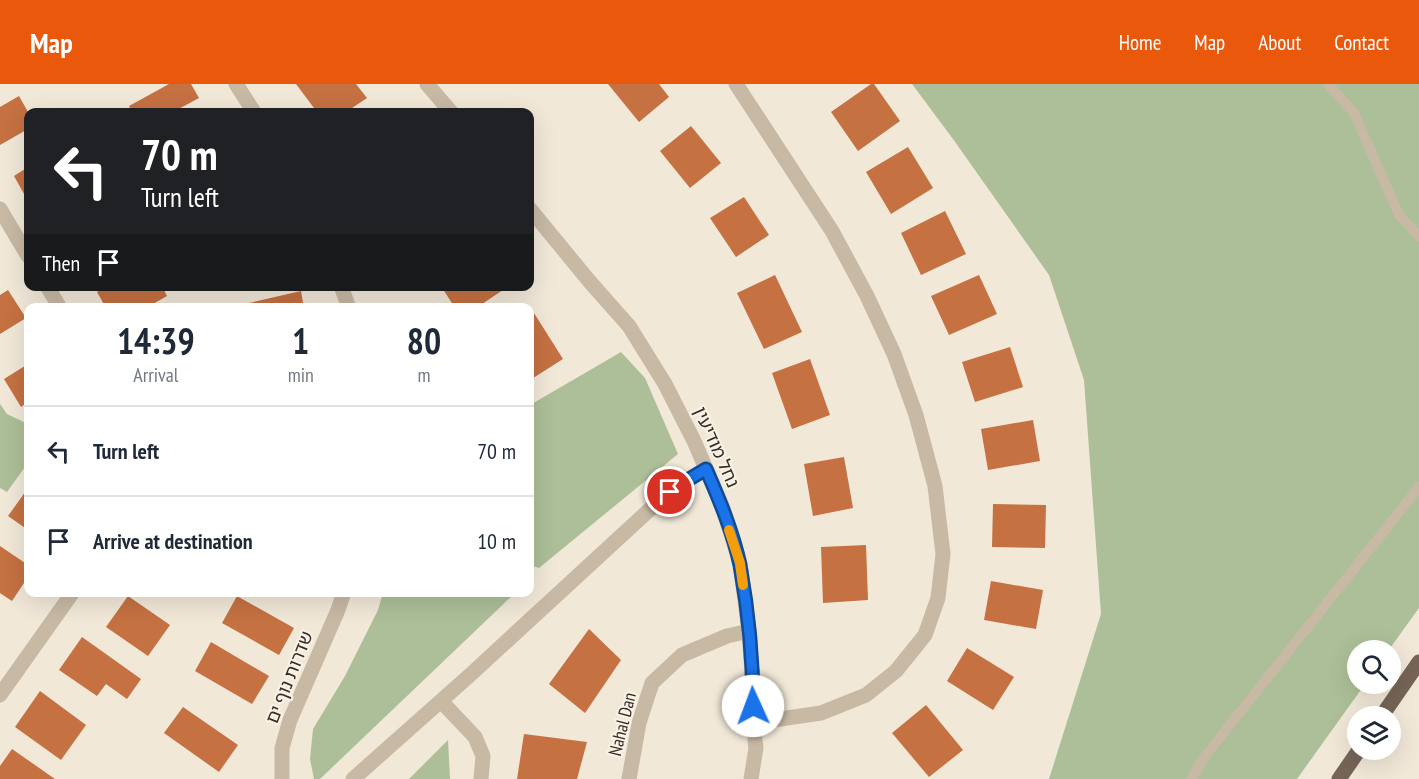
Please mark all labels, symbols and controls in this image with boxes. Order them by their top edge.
text: Map [30,24,73,61]
text: Home [1119,29,1161,56]
text: Map [1194,29,1225,56]
text: About [1258,29,1301,56]
text: Contact [1334,29,1389,56]
text: 70 m [141,127,218,182]
icon: left [42,132,120,210]
text: Turn left [141,180,219,214]
icon: arrive [92,246,125,279]
text: Then [42,249,80,277]
text: 14:39 [117,317,195,364]
text: 1 [292,317,309,364]
text: 80 [407,317,441,364]
text: Arrival [133,362,178,388]
text: min [288,362,314,388]
text: m [417,362,430,388]
street label: נחל מודיעין [689,403,745,491]
icon: left [42,435,75,468]
text: Turn left [93,437,159,465]
text: 70 m [477,437,516,465]
pin [644,466,695,517]
icon: arrive [653,475,686,508]
icon: arrive [42,525,75,558]
text: Arrive at destination [93,527,253,555]
text: 10 m [477,527,516,555]
street label: שדרות נוף ים [260,627,318,727]
map controls [1347,640,1401,760]
button: search [1347,640,1401,694]
position arrow [721,674,785,738]
street label: Nahal Dan [603,690,641,758]
button: layers [1347,706,1401,760]

